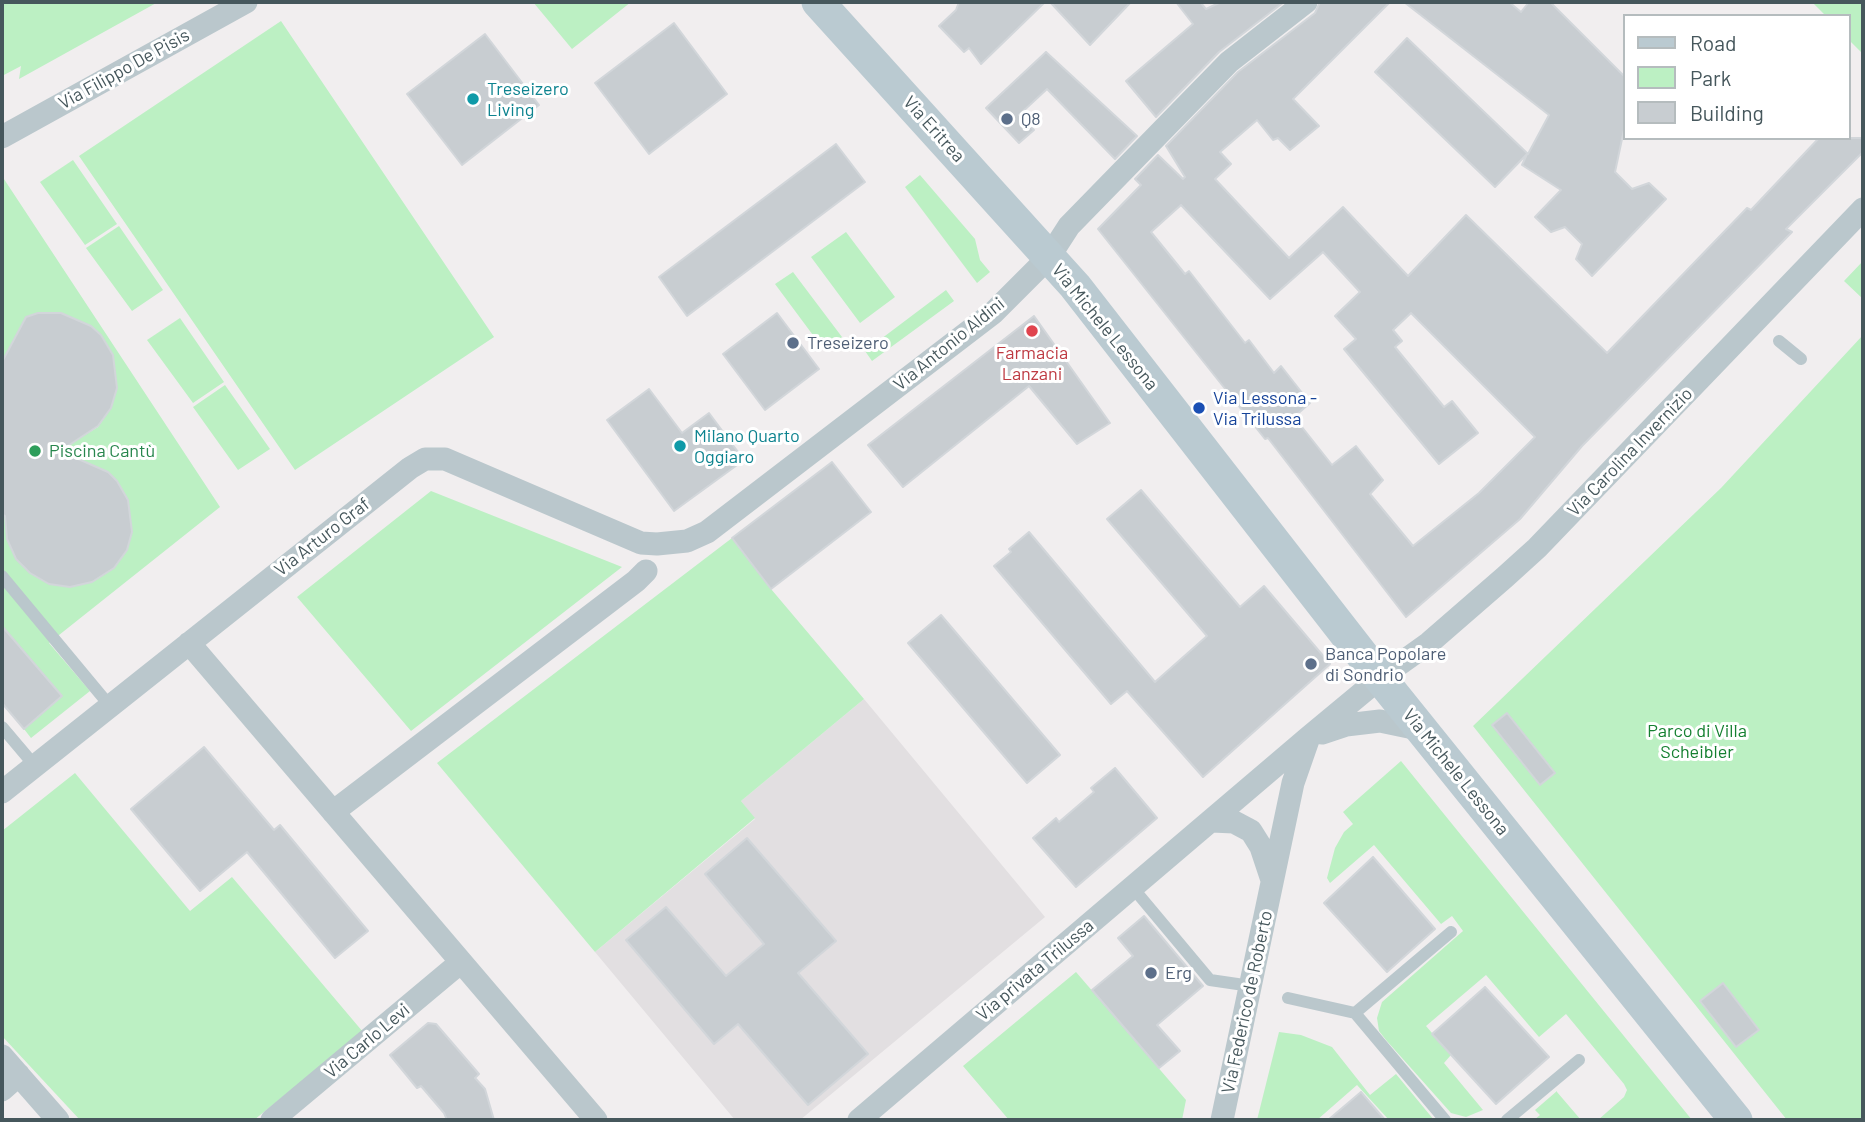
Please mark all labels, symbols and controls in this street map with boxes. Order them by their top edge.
legend [1624,14,1851,140]
street label: Via Filippo De Pisis [55,24,193,114]
text: Road [1690,30,1736,55]
text: Park [1690,65,1731,90]
place label: Treseizero Living [487,78,569,120]
marker: Treseizero Living [465,91,481,107]
street label: Via Eritrea [899,91,969,167]
text: Building [1690,100,1764,125]
place label: Q8 [1021,108,1041,130]
marker: Q8 [999,111,1015,127]
street label: Via Michele Lessona [1047,259,1163,395]
street label: Via Antonio Aldini [889,293,1009,395]
marker: Farmacia Lanzani [1024,323,1040,339]
place label: Treseizero [807,332,889,354]
marker: Treseizero [785,335,801,351]
place label: Farmacia Lanzani [996,342,1068,384]
street label: Via Carolina Invernizio [1563,383,1697,521]
place label: Via Lessona - Via Trilussa [1213,387,1317,430]
marker: Via Lessona - Via Trilussa [1191,400,1207,416]
place label: Milano Quarto Oggiaro [694,425,800,467]
marker: Milano Quarto Oggiaro [672,438,688,454]
place label: Piscina Cantù [49,440,155,462]
marker: Piscina Cantù [27,443,43,459]
street label: Via Arturo Graf [270,493,374,581]
place label: Banca Popolare di Sondrio [1325,643,1446,686]
marker: Banca Popolare di Sondrio [1303,656,1319,672]
street label: Via Michele Lessona [1398,704,1514,840]
park label: Parco di Villa Scheibler [1647,720,1747,762]
street label: Via Federico de Roberto [1217,909,1277,1095]
street label: Via privata Trilussa [972,915,1098,1025]
place label: Erg [1165,962,1192,984]
marker: Erg [1143,965,1159,981]
street label: Via Carlo Levi [320,999,414,1083]

